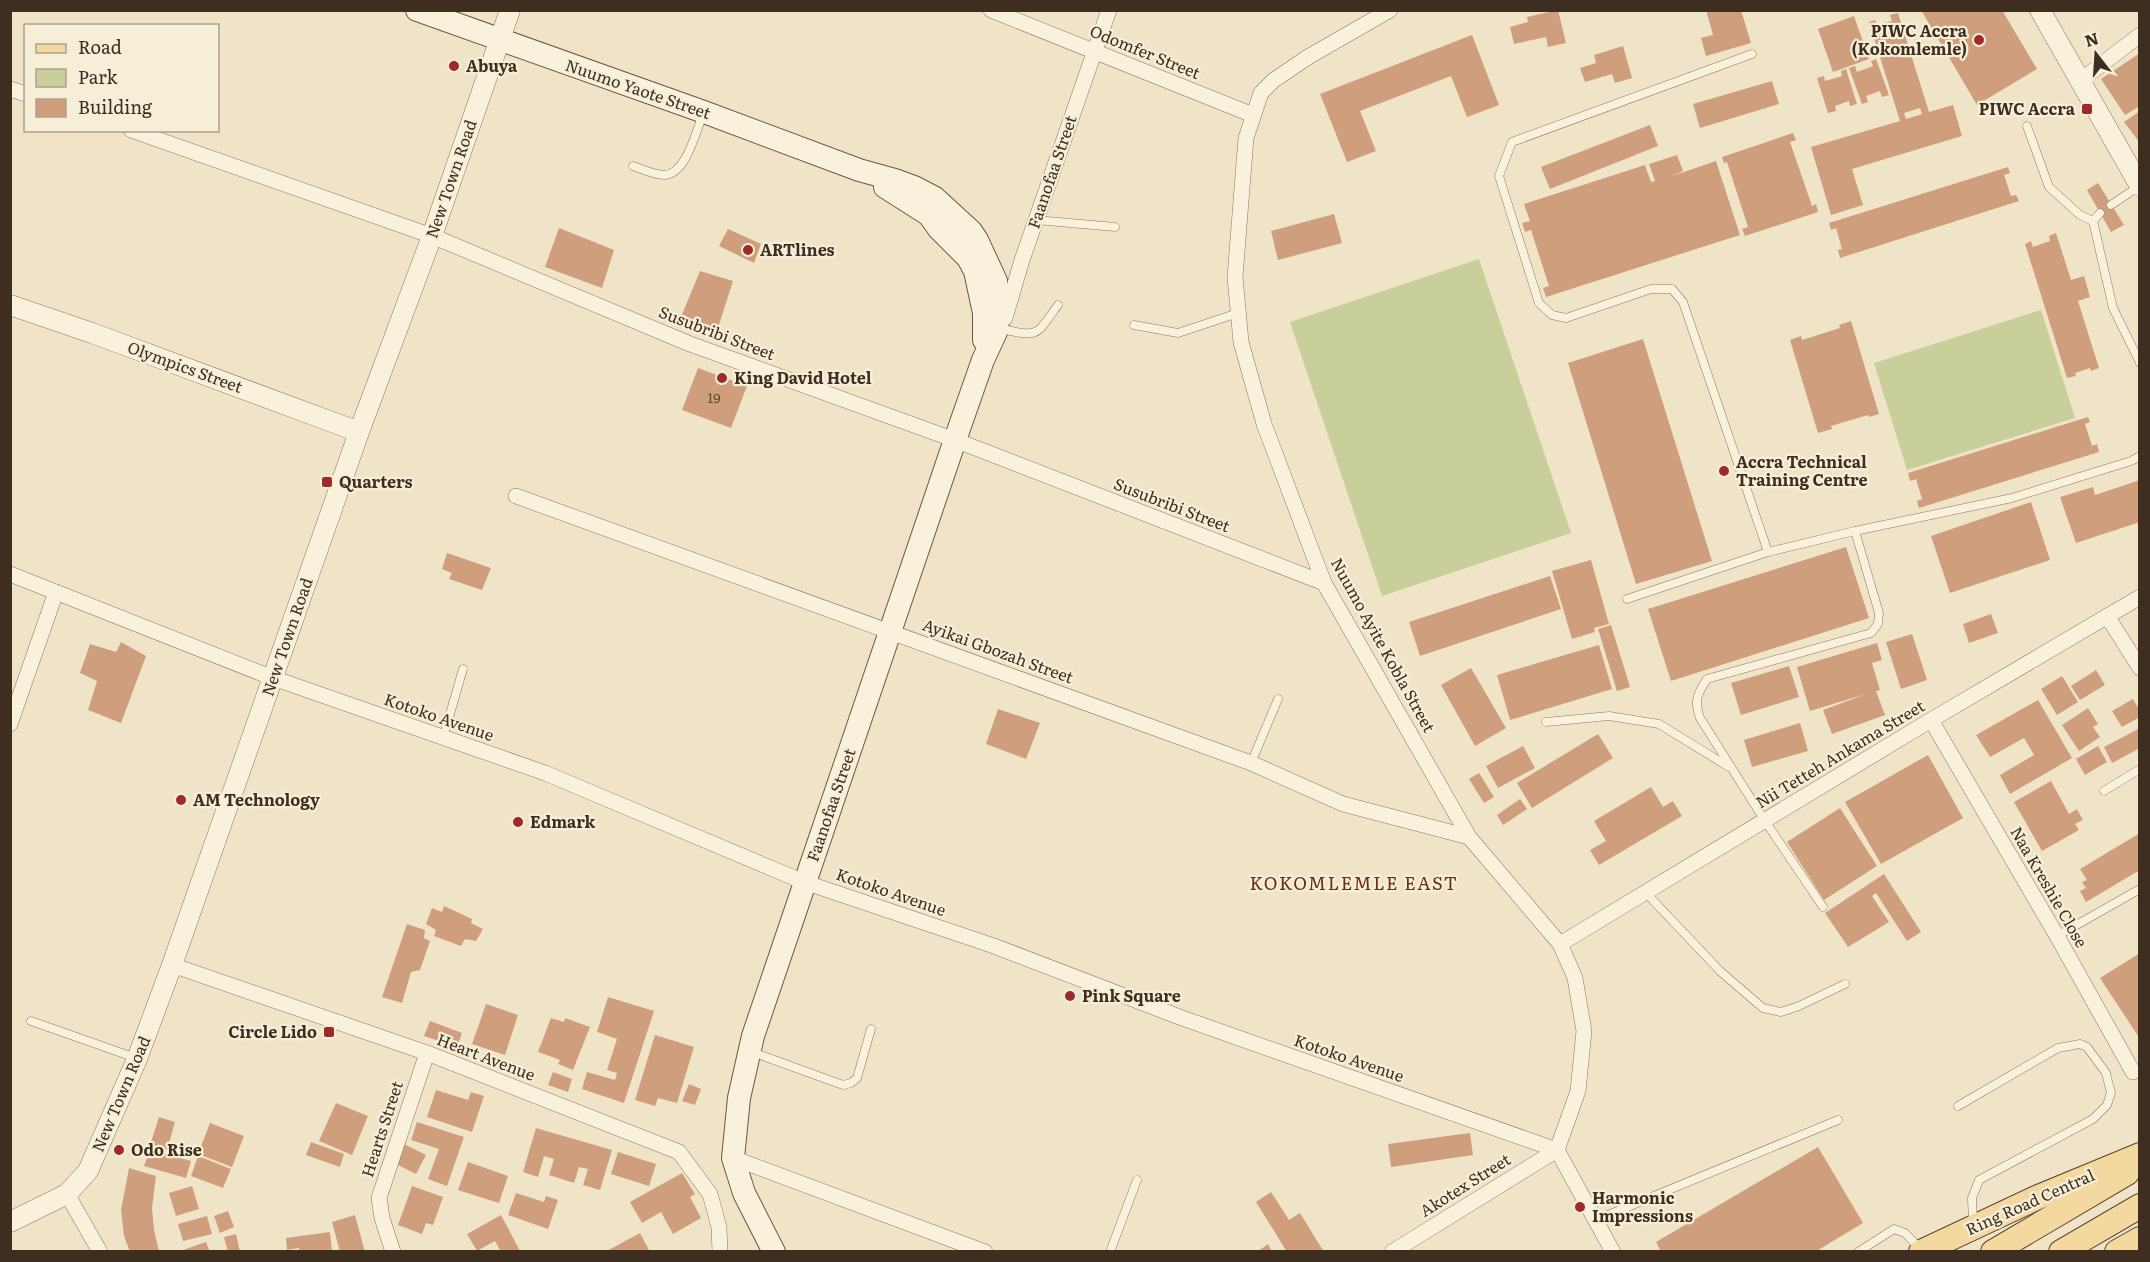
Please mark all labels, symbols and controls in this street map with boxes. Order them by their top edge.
street label: Odomfer Street [1087,18,1205,84]
place label: PIWC Accra (Kokomlemle) [1852,18,1968,60]
legend [24,24,219,132]
north arrow [2066,24,2126,84]
text: N [2081,25,2101,52]
text: Road [78,33,122,60]
marker: PIWC Accra (Kokomlemle) [1972,33,1986,47]
street label: Nuumo Yaote Street [562,52,715,124]
place label: Abuya [466,53,518,77]
marker: Abuya [447,59,461,73]
text: Park [78,63,119,90]
text: Building [78,93,153,120]
place label: PIWC Accra [1979,96,2076,120]
marker: PIWC Accra [2080,102,2094,116]
street label: Faanofaa Street [1020,111,1082,232]
street label: New Town Road [419,116,482,241]
place label: ARTlines [760,237,835,261]
marker: ARTlines [741,243,755,257]
street label: Susubribi Street [656,299,779,365]
street label: Olympics Street [124,334,247,398]
place label: King David Hotel [734,365,872,389]
marker: King David Hotel [715,371,729,385]
house number: 19 [707,387,721,407]
place label: Accra Technical Training Centre [1736,449,1867,491]
marker: Accra Technical Training Centre [1717,464,1731,478]
place label: Quarters [339,469,413,493]
street label: Susubribi Street [1111,471,1234,537]
marker: Quarters [320,475,334,489]
street label: Nuumo Ayite Kobla Street [1326,553,1442,737]
street label: New Town Road [255,574,318,699]
street label: Ayikai Gbozah Street [920,612,1078,689]
street label: Kotoko Avenue [381,686,497,746]
street label: Nii Tetteh Ankama Street [1750,693,1929,813]
street label: Faanofaa Street [799,744,861,865]
place label: AM Technology [193,787,320,811]
marker: AM Technology [174,793,188,807]
place label: Edmark [530,809,596,833]
marker: Edmark [511,815,525,829]
street label: Naa Kreshie Close [2005,822,2094,951]
street label: Kotoko Avenue [833,861,949,921]
district label: KOKOMLEMLE EAST [1249,869,1459,896]
place label: Pink Square [1082,983,1181,1007]
marker: Pink Square [1063,989,1077,1003]
place label: Circle Lido [228,1019,317,1043]
marker: Circle Lido [322,1025,336,1039]
street label: Heart Avenue [434,1026,539,1086]
street label: Kotoko Avenue [1291,1027,1407,1087]
street label: New Town Road [85,1032,155,1155]
street label: Hearts Street [354,1077,408,1180]
place label: Odo Rise [131,1137,202,1161]
marker: Odo Rise [112,1143,126,1157]
street label: Akotex Street [1414,1146,1515,1222]
street label: Ring Road Central [1961,1162,2098,1240]
place label: Harmonic Impressions [1592,1185,1693,1227]
marker: Harmonic Impressions [1573,1200,1587,1214]

